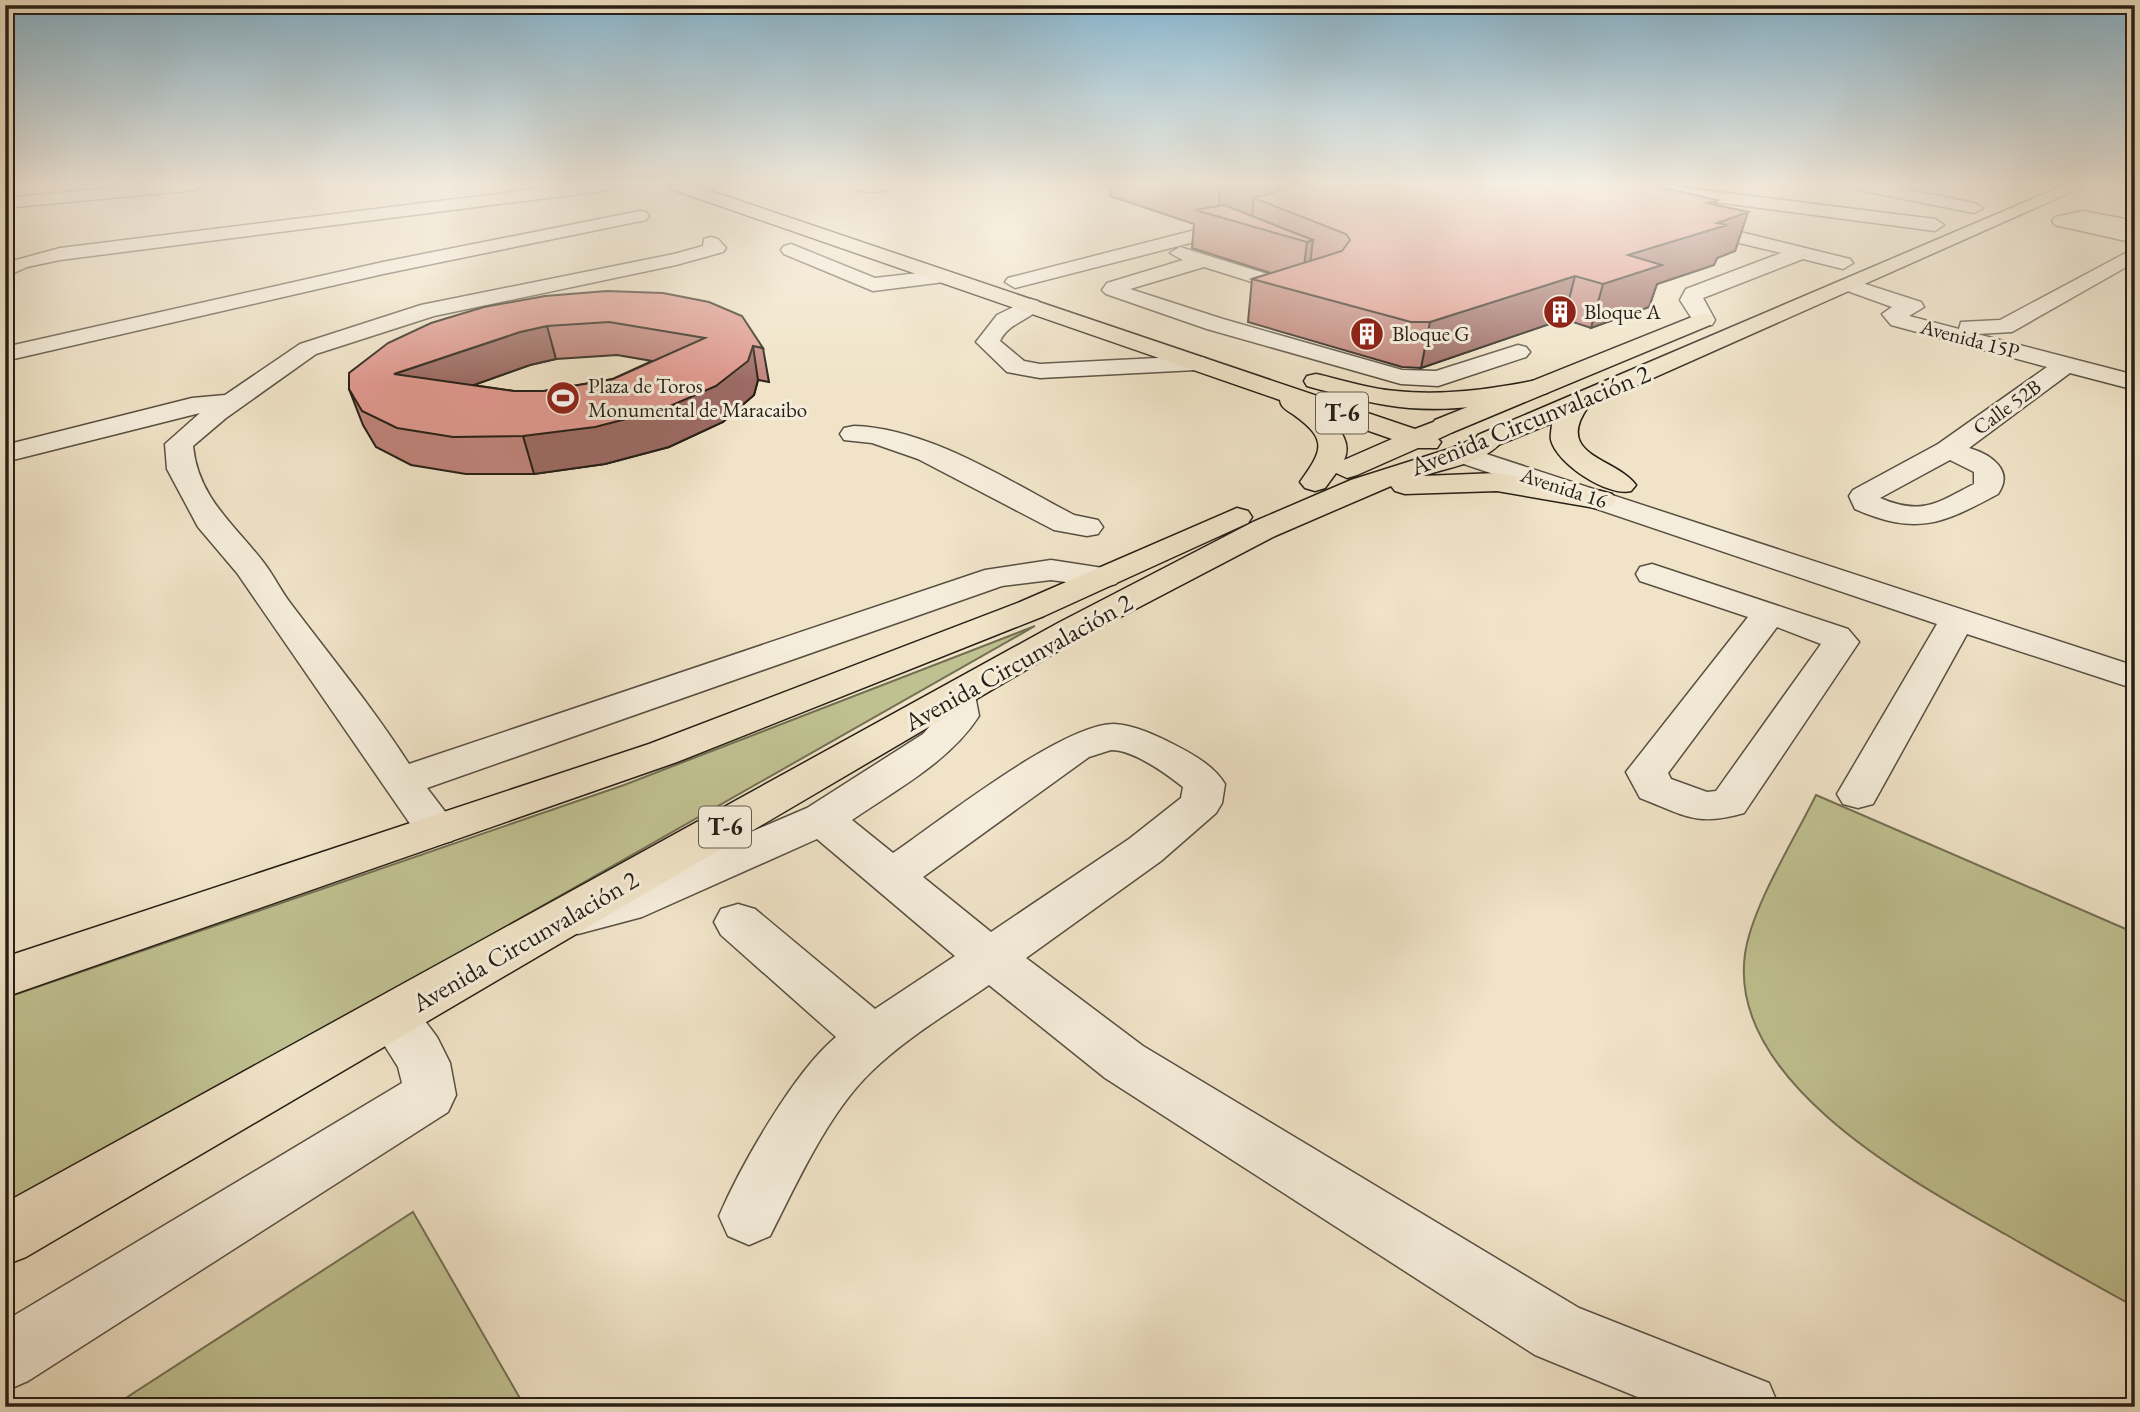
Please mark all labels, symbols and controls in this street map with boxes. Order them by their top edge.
building icon: Bloque A [1541,293,1579,331]
place label: Bloque A [1584,298,1661,325]
street label: Avenida 15P [1917,312,2023,365]
building icon: Bloque G [1348,315,1386,353]
place label: Bloque G [1392,320,1470,347]
street label: Avenida Circunvalación 2 [1404,356,1656,484]
place label: Plaza de Toros Monumental de Maracaibo [588,372,807,423]
street label: Calle 52B [1967,373,2046,441]
sports icon: Plaza de Toros Monumental de Maracaibo [544,379,582,417]
road number: T-6 [1316,392,1368,434]
street label: Avenida 16 [1516,461,1611,514]
street label: Avenida Circunvalación 2 [897,585,1139,739]
road number: T-6 [699,806,751,848]
street label: Avenida Circunvalación 2 [405,862,645,1020]

